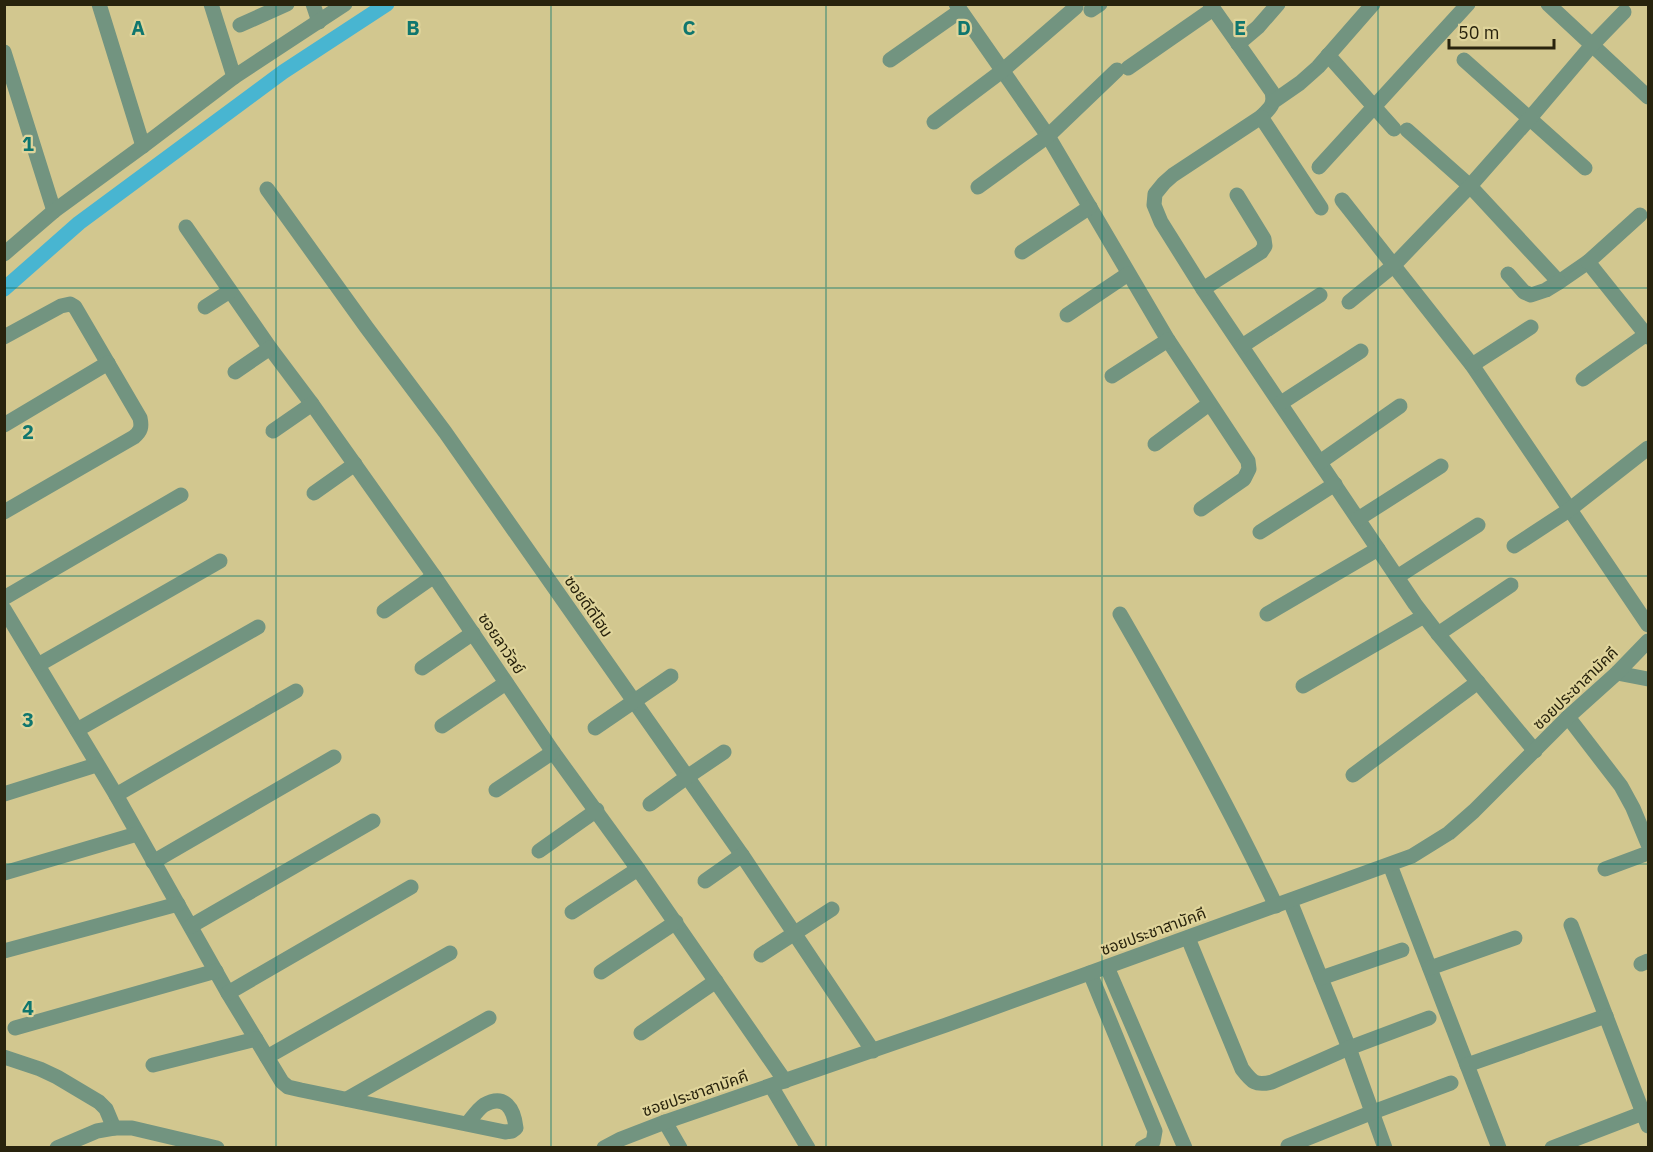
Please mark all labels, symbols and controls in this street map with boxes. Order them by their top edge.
scale bar [1449,12,1554,50]
text: A [131,14,145,41]
text: B [406,14,420,41]
text: C [682,14,696,41]
text: D [957,14,971,41]
text: E [1234,14,1246,41]
text: 50 m [1458,21,1500,44]
text: 1 [22,130,34,157]
text: 2 [22,418,34,445]
street label: ซอยดีดีโฮม [560,571,618,641]
street label: ซอยลาวัลย์ [474,609,530,678]
street label: ซอยประชาสามัคคี [1528,642,1622,734]
text: 3 [22,706,34,733]
street label: ซอยประชาสามัคคี [1097,903,1209,959]
text: 4 [22,994,34,1021]
street label: ซอยประชาสามัคคี [639,1065,751,1121]

